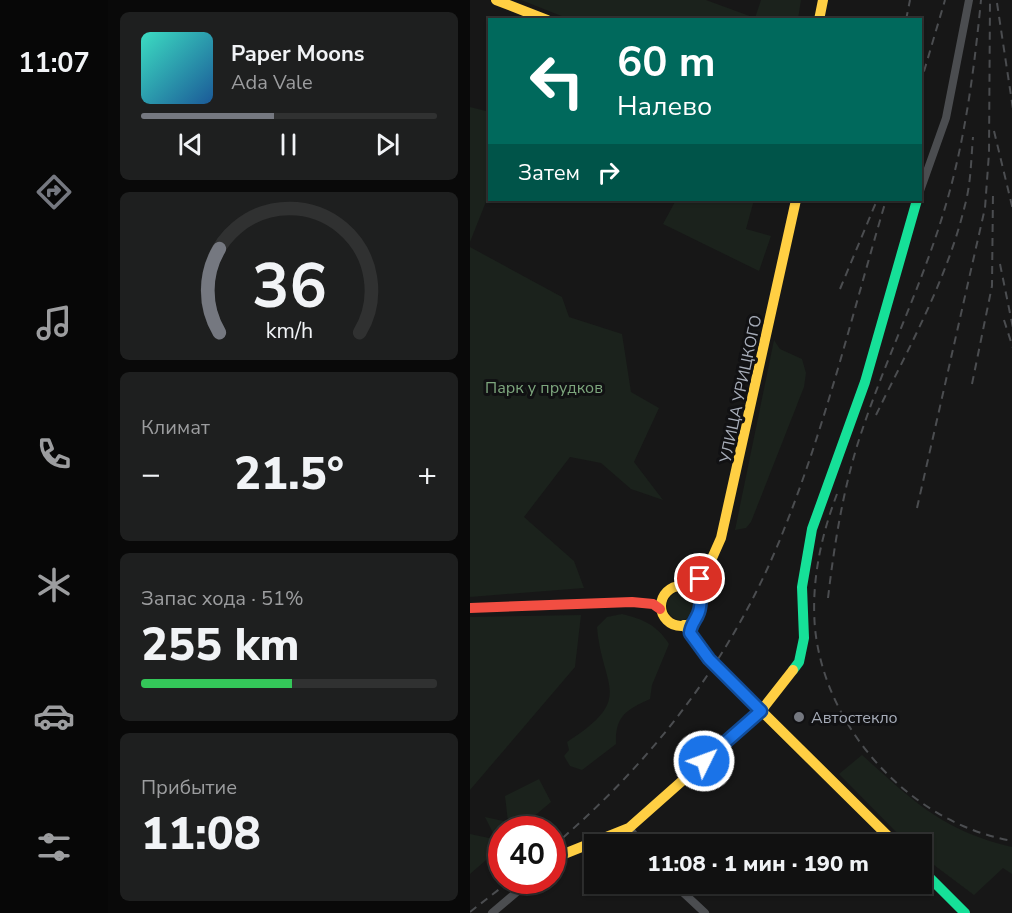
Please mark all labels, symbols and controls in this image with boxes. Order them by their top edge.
text: 60 m [617,34,716,91]
text: Paper Moons [231,39,365,69]
icon: left [518,42,596,120]
text: 11:07 [18,45,90,82]
text: Ada Vale [231,69,313,96]
text: Налево [617,88,712,125]
icon: previous [174,128,207,161]
icon: pause [272,128,305,161]
icon: next [371,128,404,161]
icon: right [592,156,625,189]
text: Затем [518,158,580,188]
icon: directions [33,171,75,213]
text: 36 [252,244,326,329]
icon: music [33,302,75,344]
street label: УЛИЦА УРИЦКОГО [714,313,767,466]
text: km/h [265,317,313,347]
park label: Парк у прудков [485,377,603,399]
text: Климат [141,414,210,441]
icon: phone [33,433,75,475]
text: 21.5° [234,444,344,505]
text: − [141,452,161,497]
text: + [417,452,437,497]
pin [674,553,725,604]
icon: arrive [683,562,716,595]
icon: climate [33,564,75,606]
text: Запас хода · 51% [141,585,304,612]
text: 255 km [141,615,300,676]
icon: car [33,695,75,737]
place label: Автостекло [811,707,898,729]
marker: Автостекло [792,710,806,724]
position arrow [672,729,736,793]
text: Прибытие [141,774,237,801]
text: 11:08 [141,804,261,865]
speed limit sign: 40 [488,816,566,894]
icon: filters [33,826,75,868]
text: 11:08 · 1 мин · 190 m [647,849,869,879]

